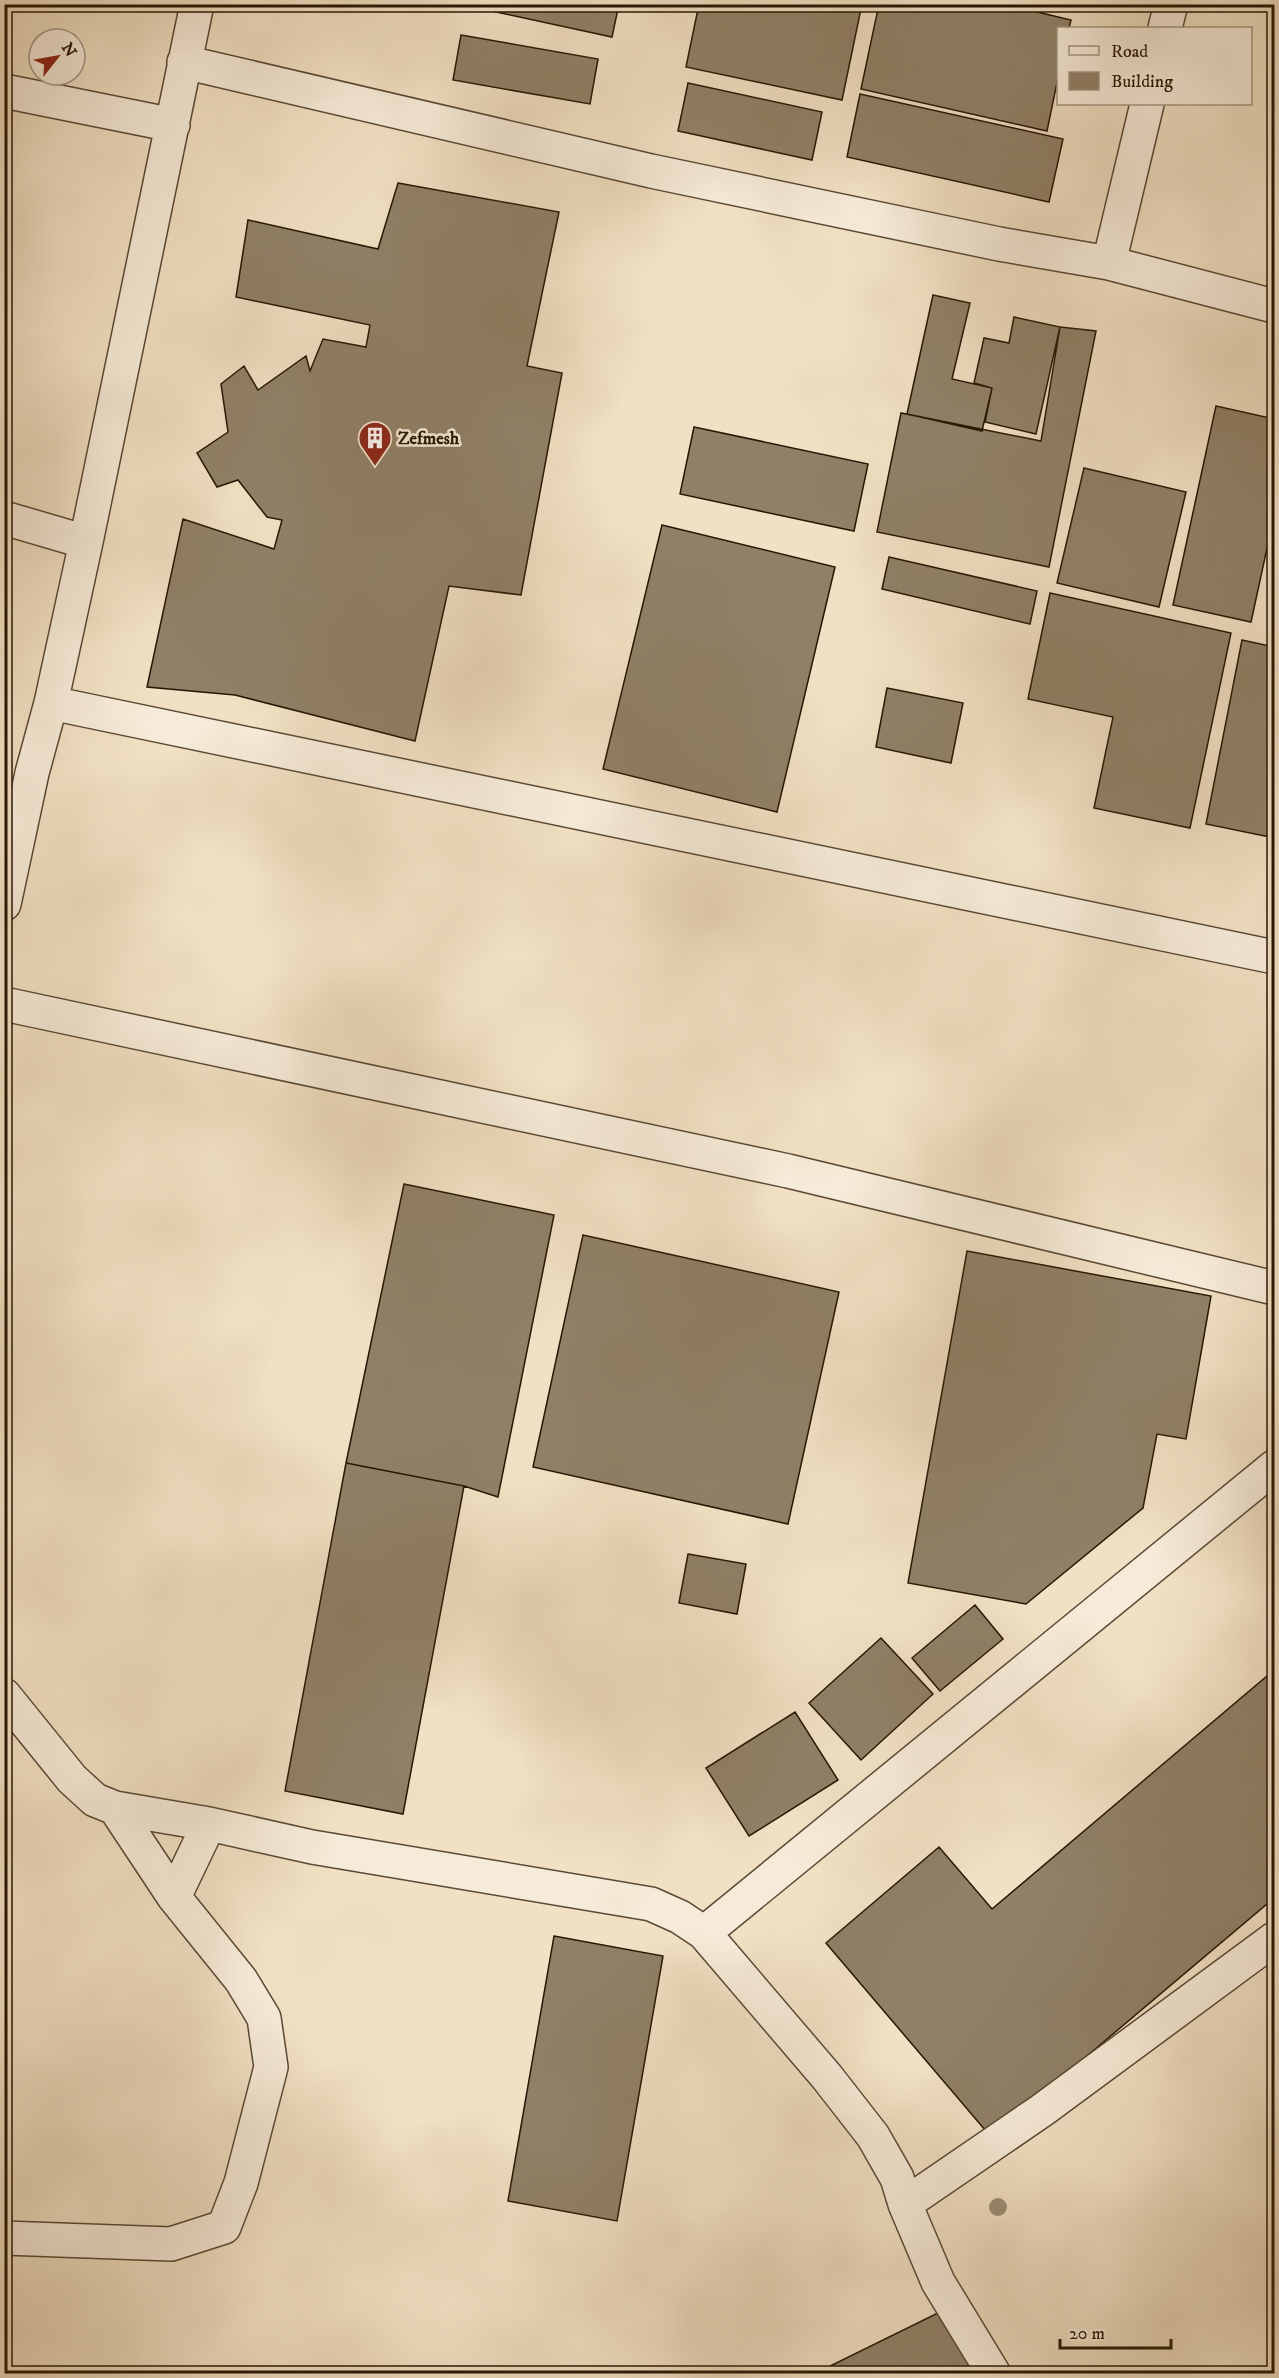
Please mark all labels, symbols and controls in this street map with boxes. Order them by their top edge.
north arrow [27,27,87,87]
legend [1057,27,1252,105]
text: N [57,39,81,61]
text: Road [1111,41,1148,63]
text: Building [1111,71,1173,93]
building icon: Zefmesh [357,420,393,467]
place label: Zefmesh [398,428,460,450]
scale bar [1060,2312,1171,2350]
text: 20 m [1069,2323,1105,2345]

